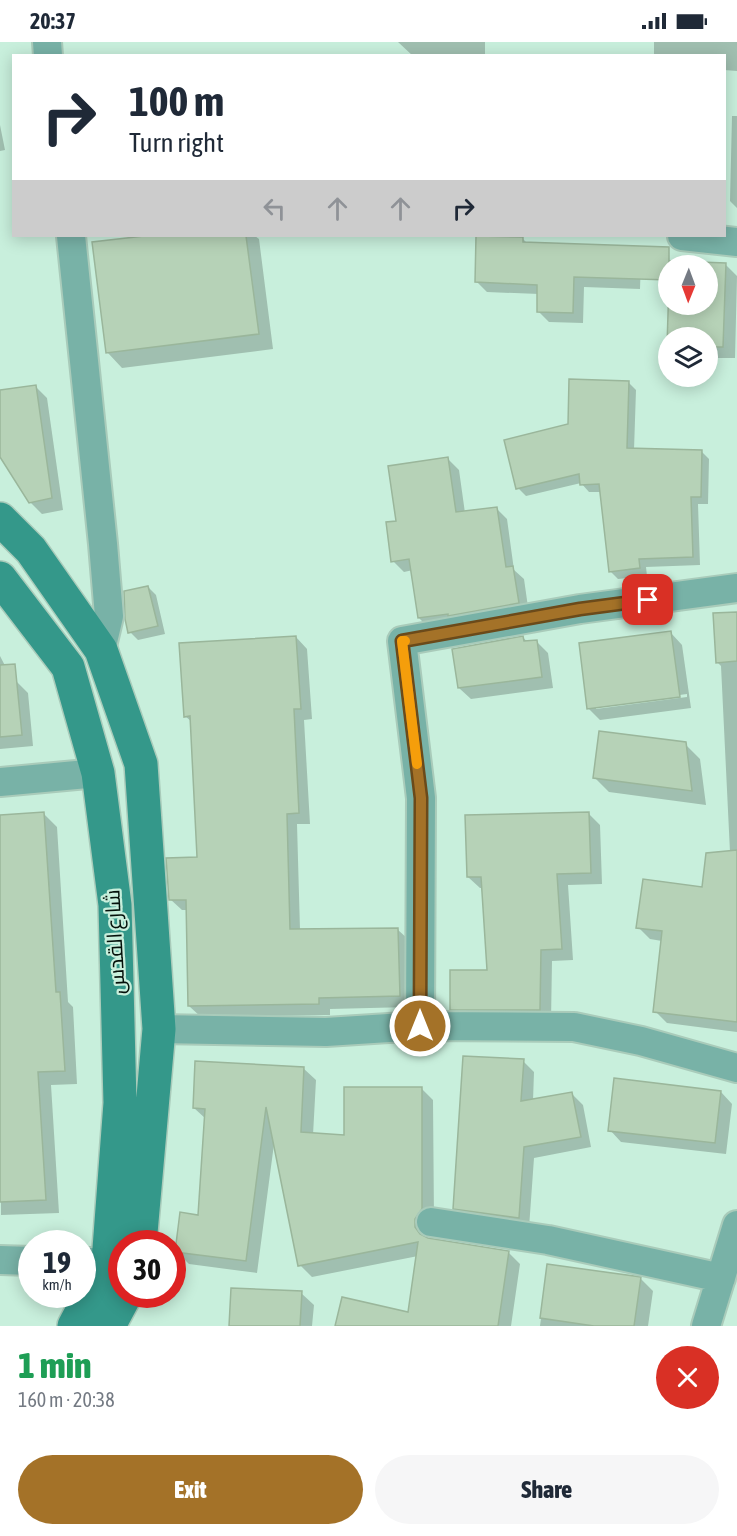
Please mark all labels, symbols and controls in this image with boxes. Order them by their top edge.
text: 20:37 [30,8,76,34]
text: 100 m [129,77,224,125]
icon: right [30,78,108,156]
text: Turn right [129,127,224,158]
icon: left [258,192,291,225]
icon: ahead [321,192,354,225]
icon: ahead [384,192,417,225]
icon: right [447,192,480,225]
north arrow [658,255,718,315]
map controls [658,255,718,387]
button: layers [658,327,718,387]
pin [622,574,673,625]
icon: arrive [631,583,664,616]
street label: شارع القدس [99,889,132,995]
position arrow [388,994,452,1058]
speed limit sign: 30 [108,1230,186,1308]
text: 19 [43,1245,71,1279]
text: km/h [42,1276,72,1293]
text: 1 min [18,1344,92,1386]
button: close [656,1346,719,1409]
text: 160 m · 20:38 [18,1388,115,1411]
button: Exit [18,1455,363,1524]
button: Share [375,1455,719,1524]

